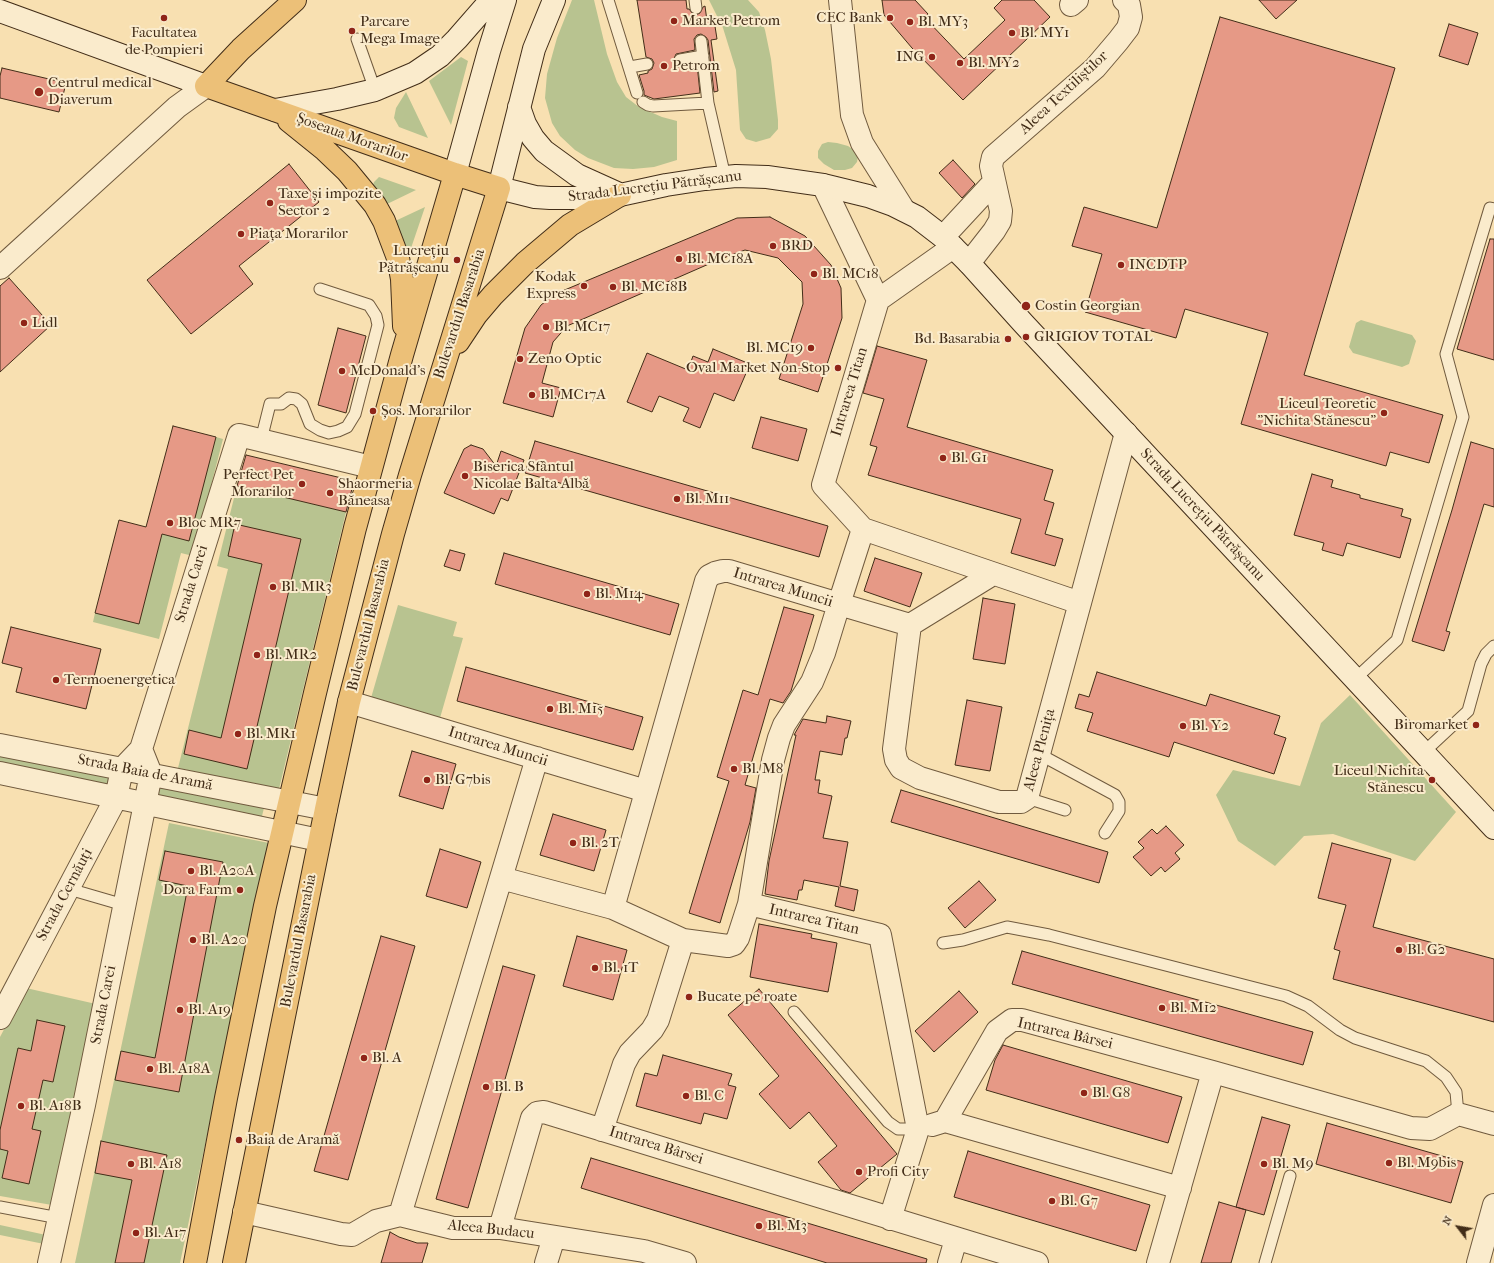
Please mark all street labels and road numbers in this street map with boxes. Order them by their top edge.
street label: Aleea Textiliștilor [1016,47,1112,139]
street label: Șoseaua Morarilor [294,110,410,166]
street label: Strada Lucrețiu Pătrășcanu [567,167,743,207]
street label: Bulevardul Basarabia [430,247,490,381]
street label: Intrarea Titan [828,345,872,439]
street label: Strada Lucrețiu Pătrășcanu [1136,445,1268,585]
street label: Strada Carei [172,543,212,625]
street label: Bulevardul Basarabia [344,557,394,693]
street label: Intrarea Muncii [731,564,835,612]
street label: Aleea Plenița [1020,707,1060,793]
street label: Intrarea Muncii [446,723,550,771]
street label: Strada Baia de Aramă [76,751,214,795]
street label: Strada Cernăuți [33,846,97,944]
street label: Bulevardul Basarabia [277,873,321,1009]
street label: Intrarea Titan [767,901,861,939]
street label: Strada Carei [88,964,120,1046]
street label: Intrarea Bârsei [1016,1014,1114,1054]
street label: Intrarea Bârsei [607,1123,705,1169]
street label: Aleea Budacu [447,1216,535,1244]

